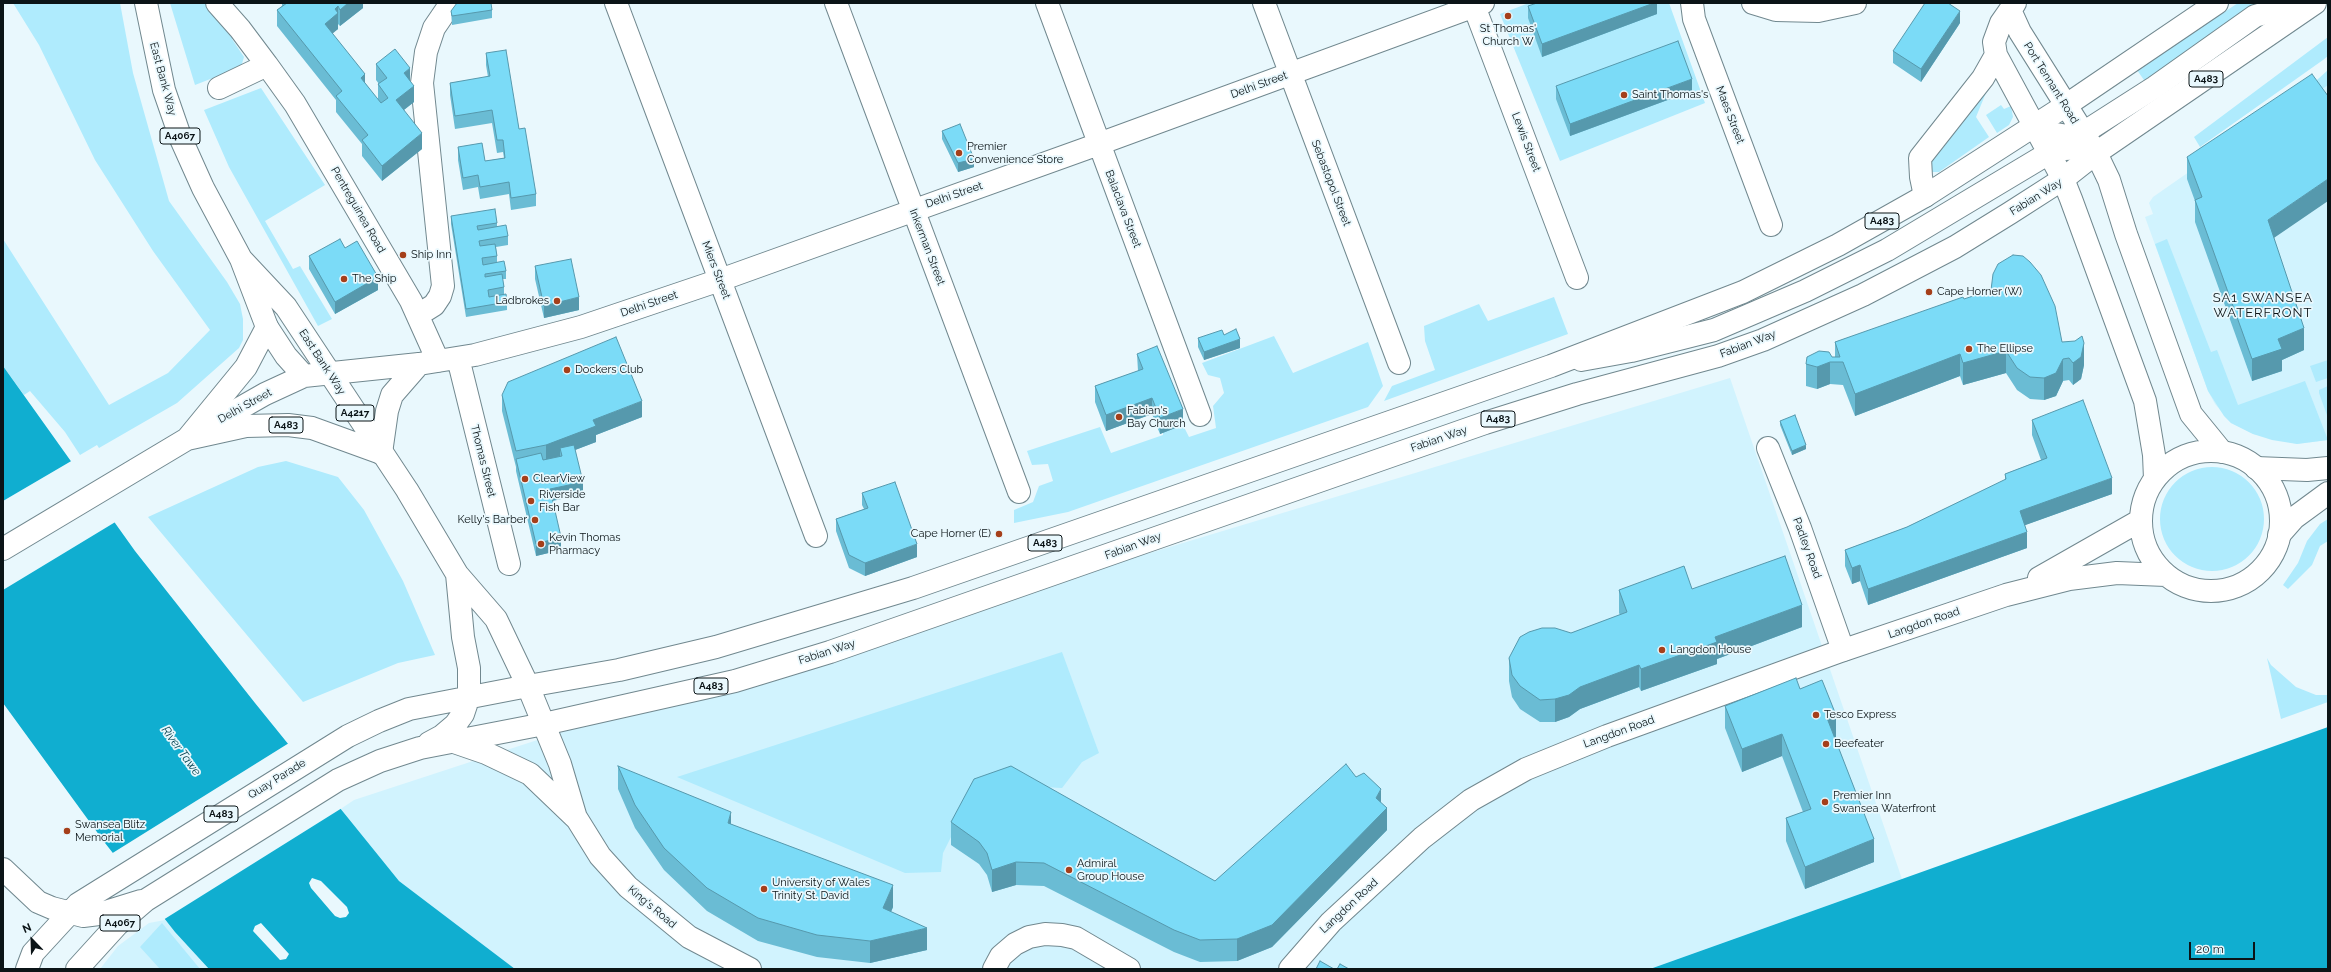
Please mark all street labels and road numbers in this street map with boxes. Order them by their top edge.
street label: Port Tennant Road [2021,40,2081,126]
street label: East Bank Way [147,41,179,117]
street label: Delhi Street [1229,69,1289,101]
road number: A483 [2189,71,2223,87]
street label: Maes Street [1713,84,1747,146]
street label: Lewis Street [1509,110,1543,174]
road number: A4067 [160,128,200,144]
street label: Sebastopol Street [1309,138,1353,228]
street label: Pentreguinea Road [328,165,388,255]
street label: Balaclava Street [1102,168,1144,250]
street label: Fabian Way [2008,176,2064,218]
street label: Delhi Street [924,179,984,211]
street label: Inkerman Street [906,207,948,287]
road number: A483 [1865,213,1899,229]
street label: Miers Street [699,239,733,301]
street label: Delhi Street [619,288,679,320]
street label: East Bank Way [296,327,348,397]
street label: Fabian Way [1718,327,1778,361]
street label: Delhi Street [216,386,274,426]
road number: A4217 [336,405,374,421]
road number: A483 [1481,411,1515,427]
road number: A483 [269,417,303,433]
street label: Thomas Street [468,423,498,499]
street label: Fabian Way [1409,423,1469,455]
street label: Padley Road [1790,516,1824,580]
street label: Fabian Way [1103,530,1163,562]
road number: A483 [1028,535,1062,551]
street label: Langdon Road [1887,605,1961,641]
street label: Fabian Way [797,637,857,667]
road number: A483 [694,678,728,694]
street label: Langdon Road [1582,713,1656,751]
street label: Quay Parade [246,756,308,802]
road number: A483 [204,806,238,822]
street label: Langdon Road [1317,876,1381,936]
street label: King's Road [625,883,679,931]
road number: A4067 [100,915,140,931]

